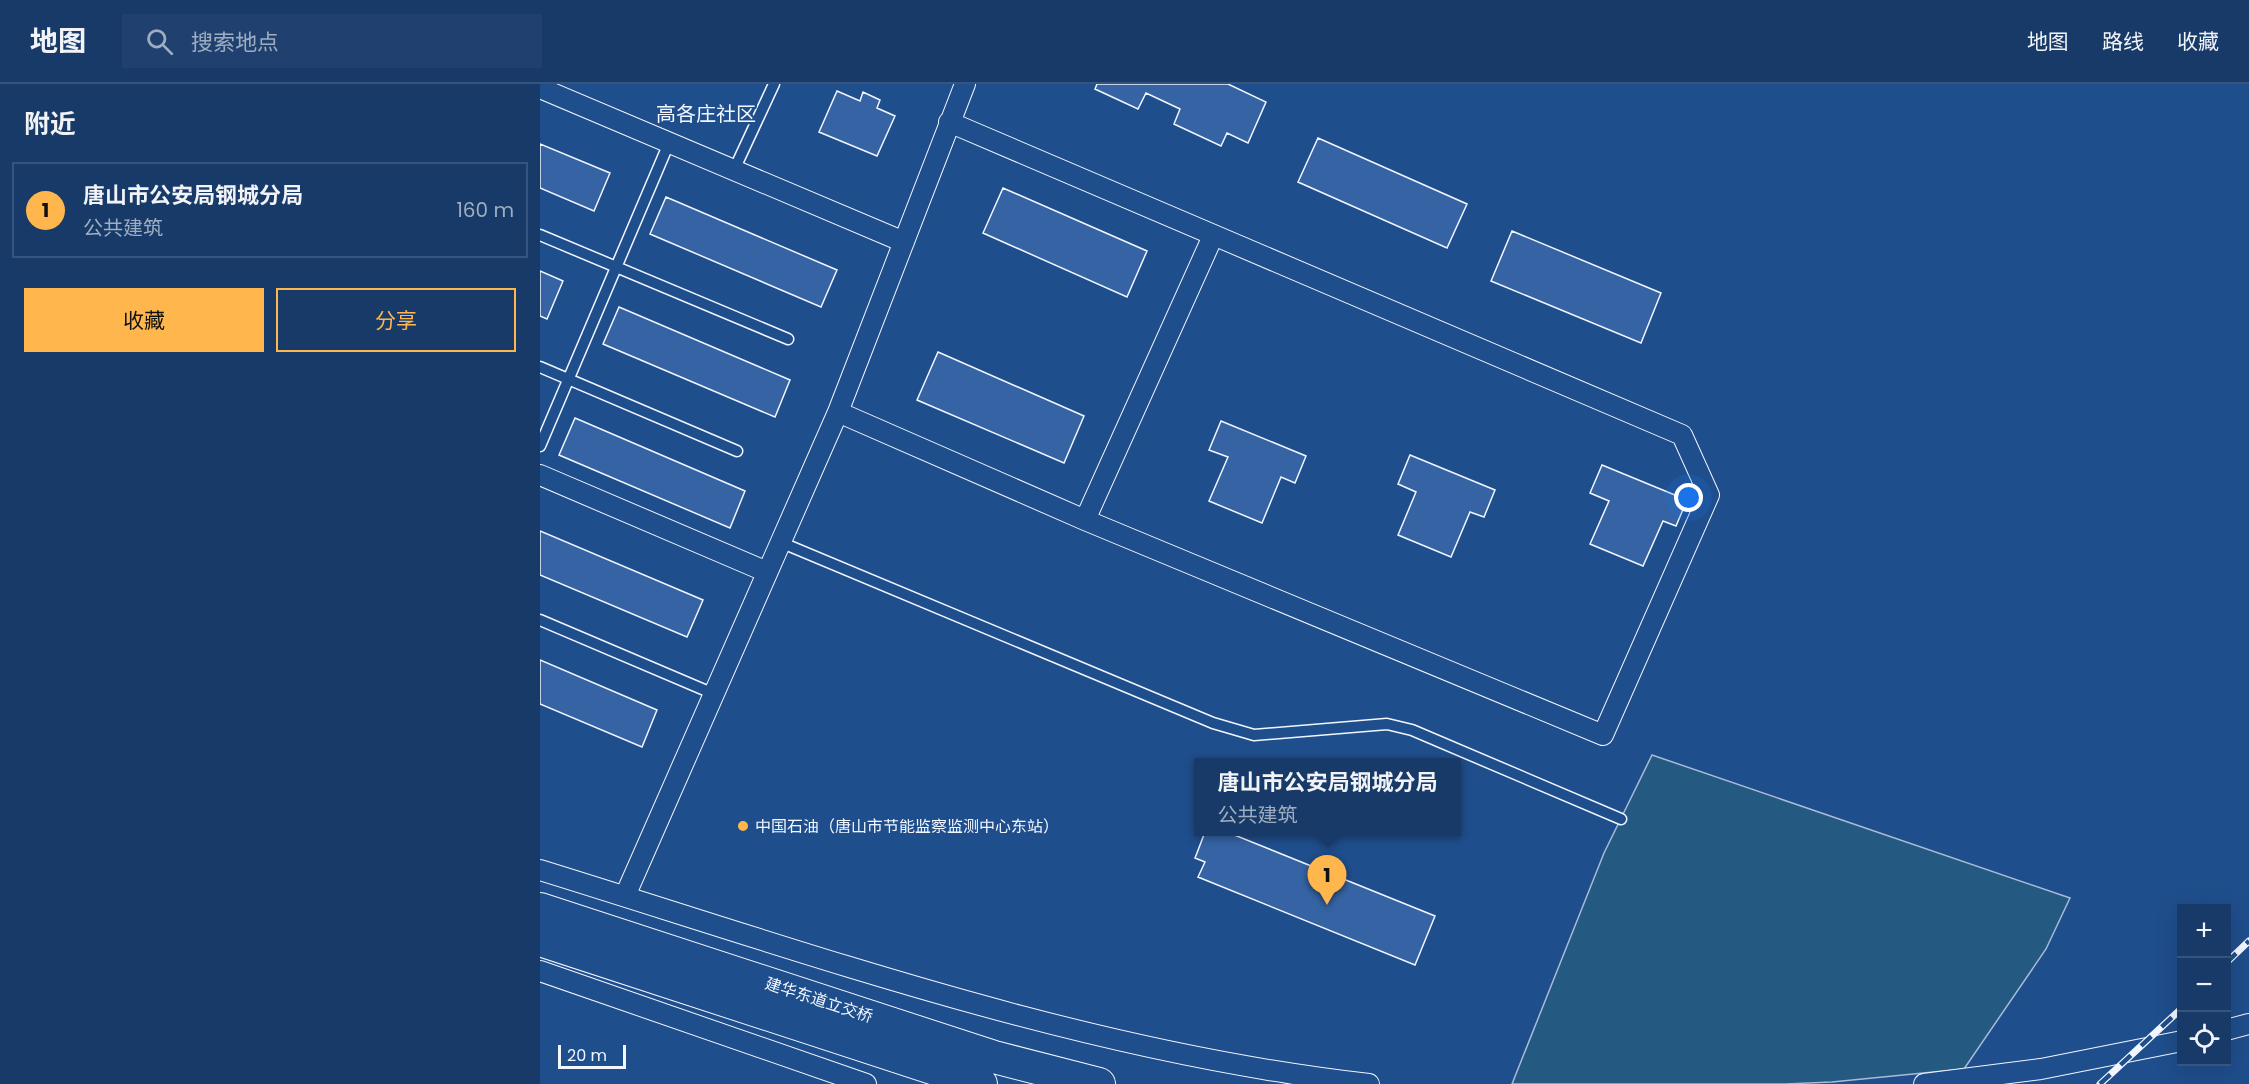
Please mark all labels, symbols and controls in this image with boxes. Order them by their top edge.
search box [122,14,542,68]
text: 地图 [30,22,86,61]
icon: search [143,25,176,58]
text: 搜索地点 [191,27,279,58]
text: 地图 [2027,27,2069,56]
text: 路线 [2102,27,2144,56]
text: 收藏 [2177,27,2219,56]
district label: 高各庄社区 [656,100,756,128]
text: 附近 [24,106,76,142]
text: 唐山市公安局钢城分局 [83,180,303,211]
text: 1 [42,196,49,224]
text: 160 m [456,196,514,224]
text: 公共建筑 [83,214,163,242]
button: 收藏 [24,288,264,352]
button: 分享 [276,288,516,352]
your location [1674,483,1703,512]
popup [1194,758,1461,836]
text: 唐山市公安局钢城分局 [1217,767,1438,798]
text: 公共建筑 [1217,801,1297,829]
place label: 中国石油（唐山市节能监察监测中心东站） [755,815,1059,838]
marker: 中国石油（唐山市节能监察监测中心东站） [736,819,750,833]
pin: 1 [1308,856,1346,905]
map controls [2177,904,2231,1066]
button: + [2177,904,2231,958]
button: − [2177,958,2231,1012]
street label: 建华东道立交桥 [762,972,876,1028]
button: locate [2177,1012,2231,1066]
scale bar [558,1042,626,1070]
text: 20 m [567,1044,607,1067]

